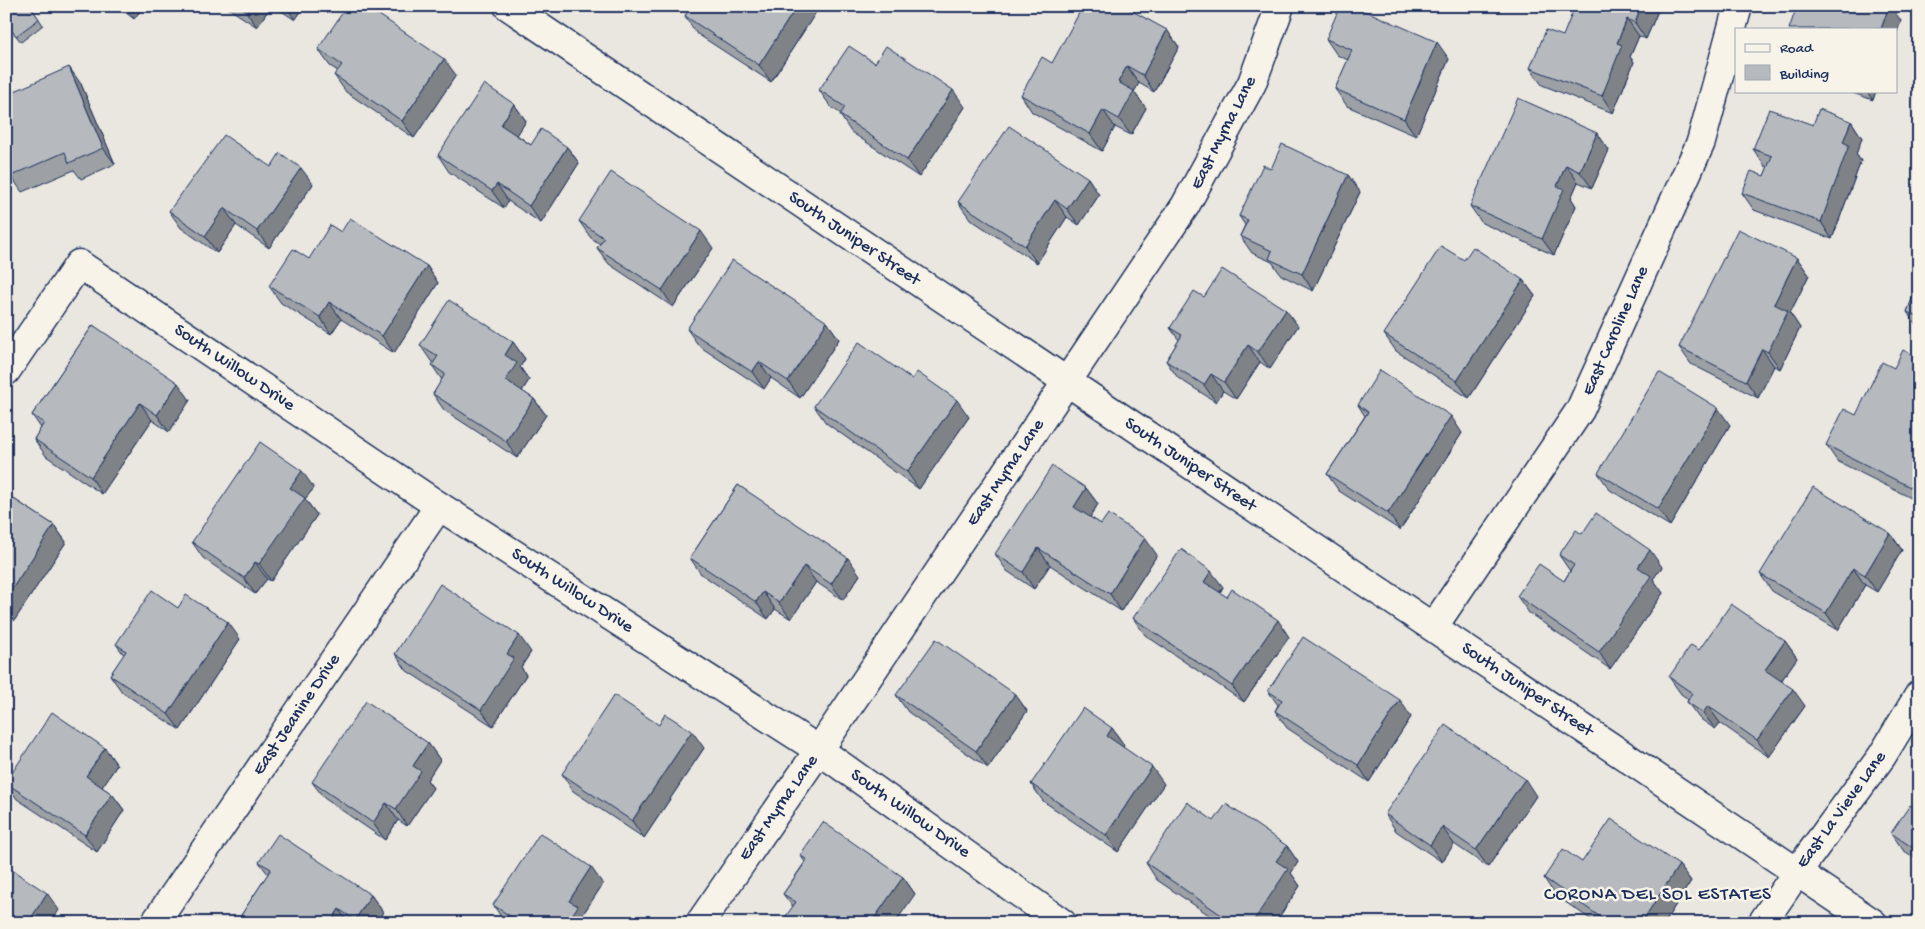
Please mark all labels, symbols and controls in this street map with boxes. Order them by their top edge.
legend [1735,28,1898,92]
text: Road [1780,40,1814,58]
text: Building [1779,66,1829,84]
street label: East Myrna Lane [1186,72,1262,193]
street label: South Juniper Street [784,187,925,292]
street label: East Caroline Lane [1578,262,1654,399]
street label: South Willow Drive [170,320,299,417]
street label: South Juniper Street [1120,413,1261,518]
street label: East Myrna Lane [963,415,1050,530]
street label: South Willow Drive [507,544,638,639]
street label: South Juniper Street [1457,638,1598,743]
street label: East Jeanine Drive [249,650,346,780]
street label: East La Vieve Lane [1793,747,1892,873]
street label: East Myrna Lane [735,750,824,865]
street label: South Willow Drive [846,765,974,864]
district label: CORONA DEL SOL ESTATES [1544,884,1772,907]

